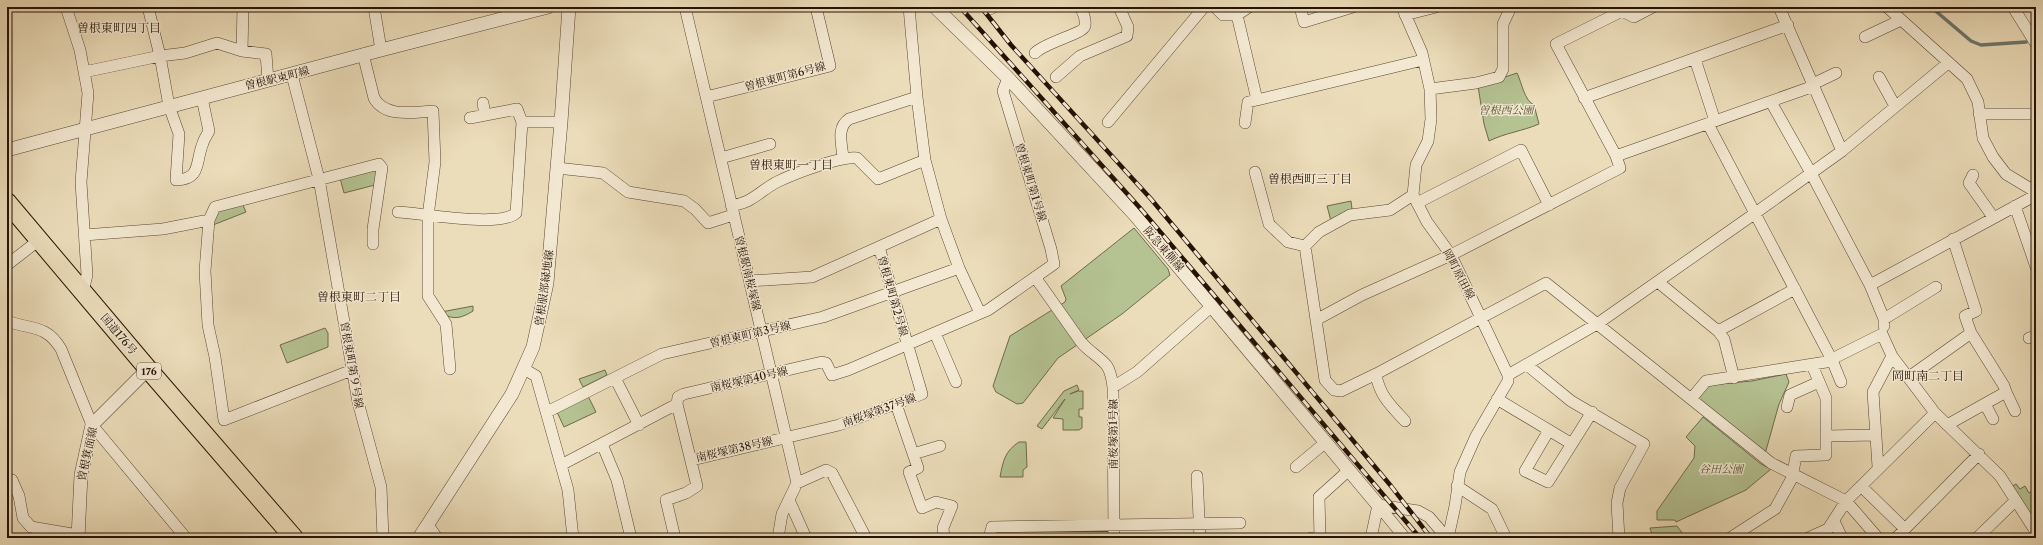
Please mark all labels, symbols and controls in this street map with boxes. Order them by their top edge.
district label: 曽根東町四丁目 [77,20,161,35]
street label: 曽根東町第6号線 [743,58,827,94]
street label: 曽根駅東町線 [243,63,311,93]
park label: 曽根西公園 [1479,103,1535,117]
street label: 曽根東町第1号線 [1012,141,1050,223]
district label: 曽根東町一丁目 [749,157,833,172]
district label: 曽根西町三丁目 [1268,171,1352,186]
street label: 阪急東側線 [1141,224,1187,274]
street label: 曽根駅南桜塚線 [732,234,764,312]
street label: 岡町原田線 [1440,246,1478,302]
street label: 曽根服部緑地線 [532,249,556,327]
street label: 曽根東町第2号線 [875,254,911,338]
district label: 曽根東町二丁目 [317,289,401,304]
street label: 国道176号 [98,311,140,357]
street label: 曽根東町第3号線 [708,318,792,350]
street label: 曽根東町第９号線 [337,320,367,410]
road number: 176 [137,363,161,379]
street label: 南桜塚第40号線 [709,363,789,395]
district label: 岡町南二丁目 [1892,368,1964,383]
street label: 南桜塚第37号線 [840,390,918,430]
street label: 南桜塚第1号線 [1106,399,1120,469]
street label: 曽根箕面線 [74,426,100,482]
street label: 南桜塚第38号線 [694,433,774,465]
park label: 谷田公園 [1699,462,1745,476]

